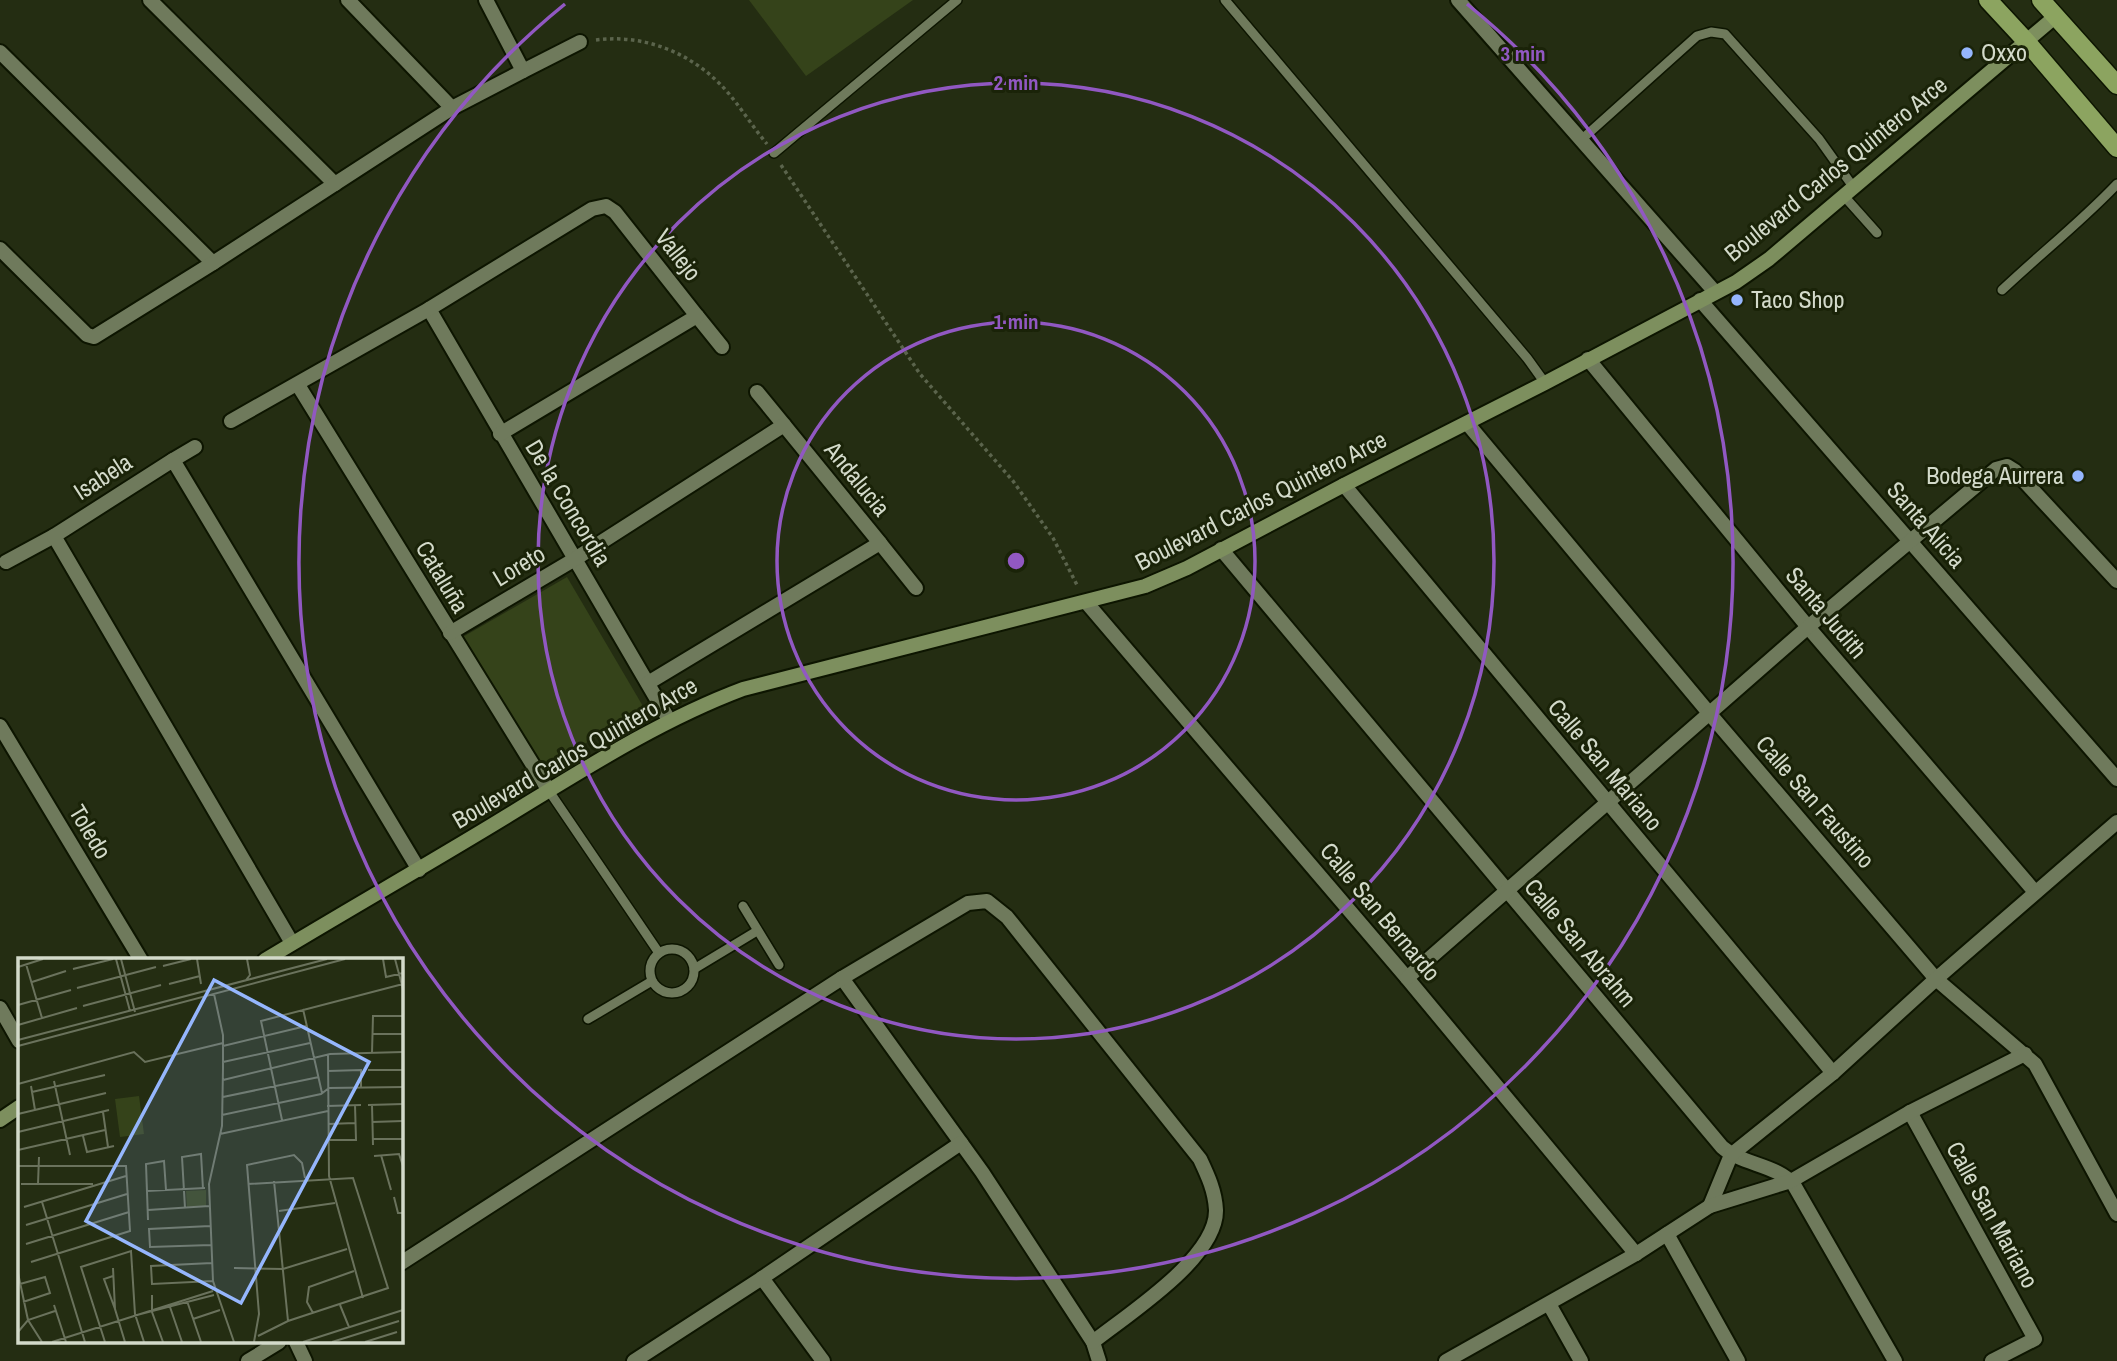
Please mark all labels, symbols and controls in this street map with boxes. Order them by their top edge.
place label: Oxxo [1981,36,2027,68]
text: 3 min [1501,39,1545,68]
marker: Oxxo [1959,45,1975,61]
text: 2 min [994,68,1038,97]
street label: Boulevard Carlos Quintero Arce [1717,68,1953,268]
street label: Vallejo [648,222,709,287]
place label: Taco Shop [1751,283,1844,315]
marker: Taco Shop [1729,292,1745,308]
text: 1 min [994,307,1038,336]
street label: Boulevard Carlos Quintero Arce [1129,423,1392,577]
street label: De la Concordia [519,433,619,572]
street label: Andalucia [817,434,898,522]
street label: Isabela [67,445,138,507]
place label: Bodega Aurrera [1926,459,2064,491]
marker: Bodega Aurrera [2070,468,2086,484]
street label: Santa Alicia [1880,474,1973,575]
street label: Cataluña [409,534,477,619]
street label: Loreto [486,537,551,593]
centre of rings [1004,549,1028,573]
street label: Santa Judith [1779,560,1875,665]
street label: Boulevard Carlos Quintero Arce [446,669,703,835]
street label: Calle San Mariano [1541,692,1670,837]
street label: Calle San Faustino [1749,728,1882,875]
street label: Toledo [62,798,120,865]
street label: Calle San Bernardo [1313,835,1448,987]
street label: Calle San Abrahm [1518,871,1644,1013]
inset map [18,958,402,1344]
street label: Calle San Mariano [1939,1135,2046,1294]

